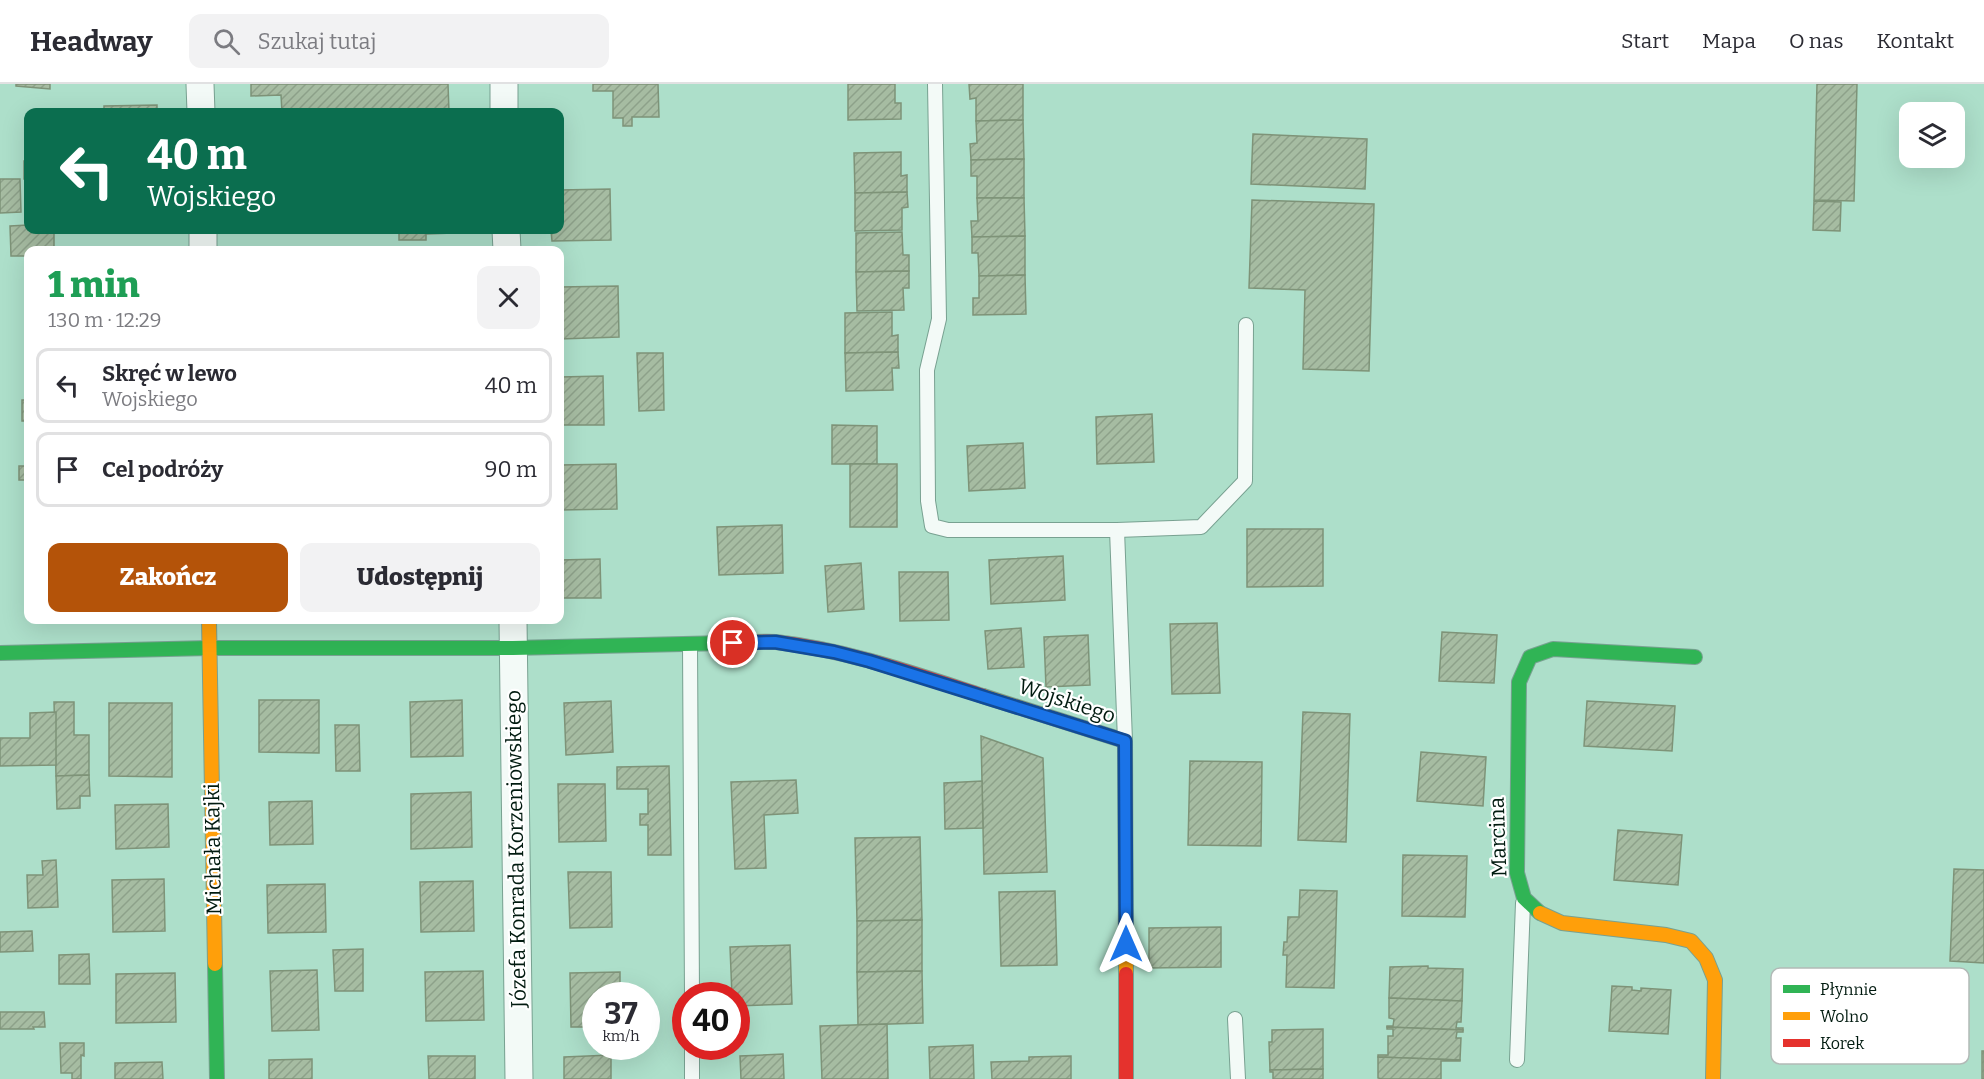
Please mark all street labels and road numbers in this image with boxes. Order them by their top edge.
street label: Wojskiego [1015,673,1119,729]
street label: Józefa Konrada Korzeniowskiego [500,690,532,1009]
street label: Michała Kajki [199,783,227,915]
street label: Marcina [1484,796,1512,878]

